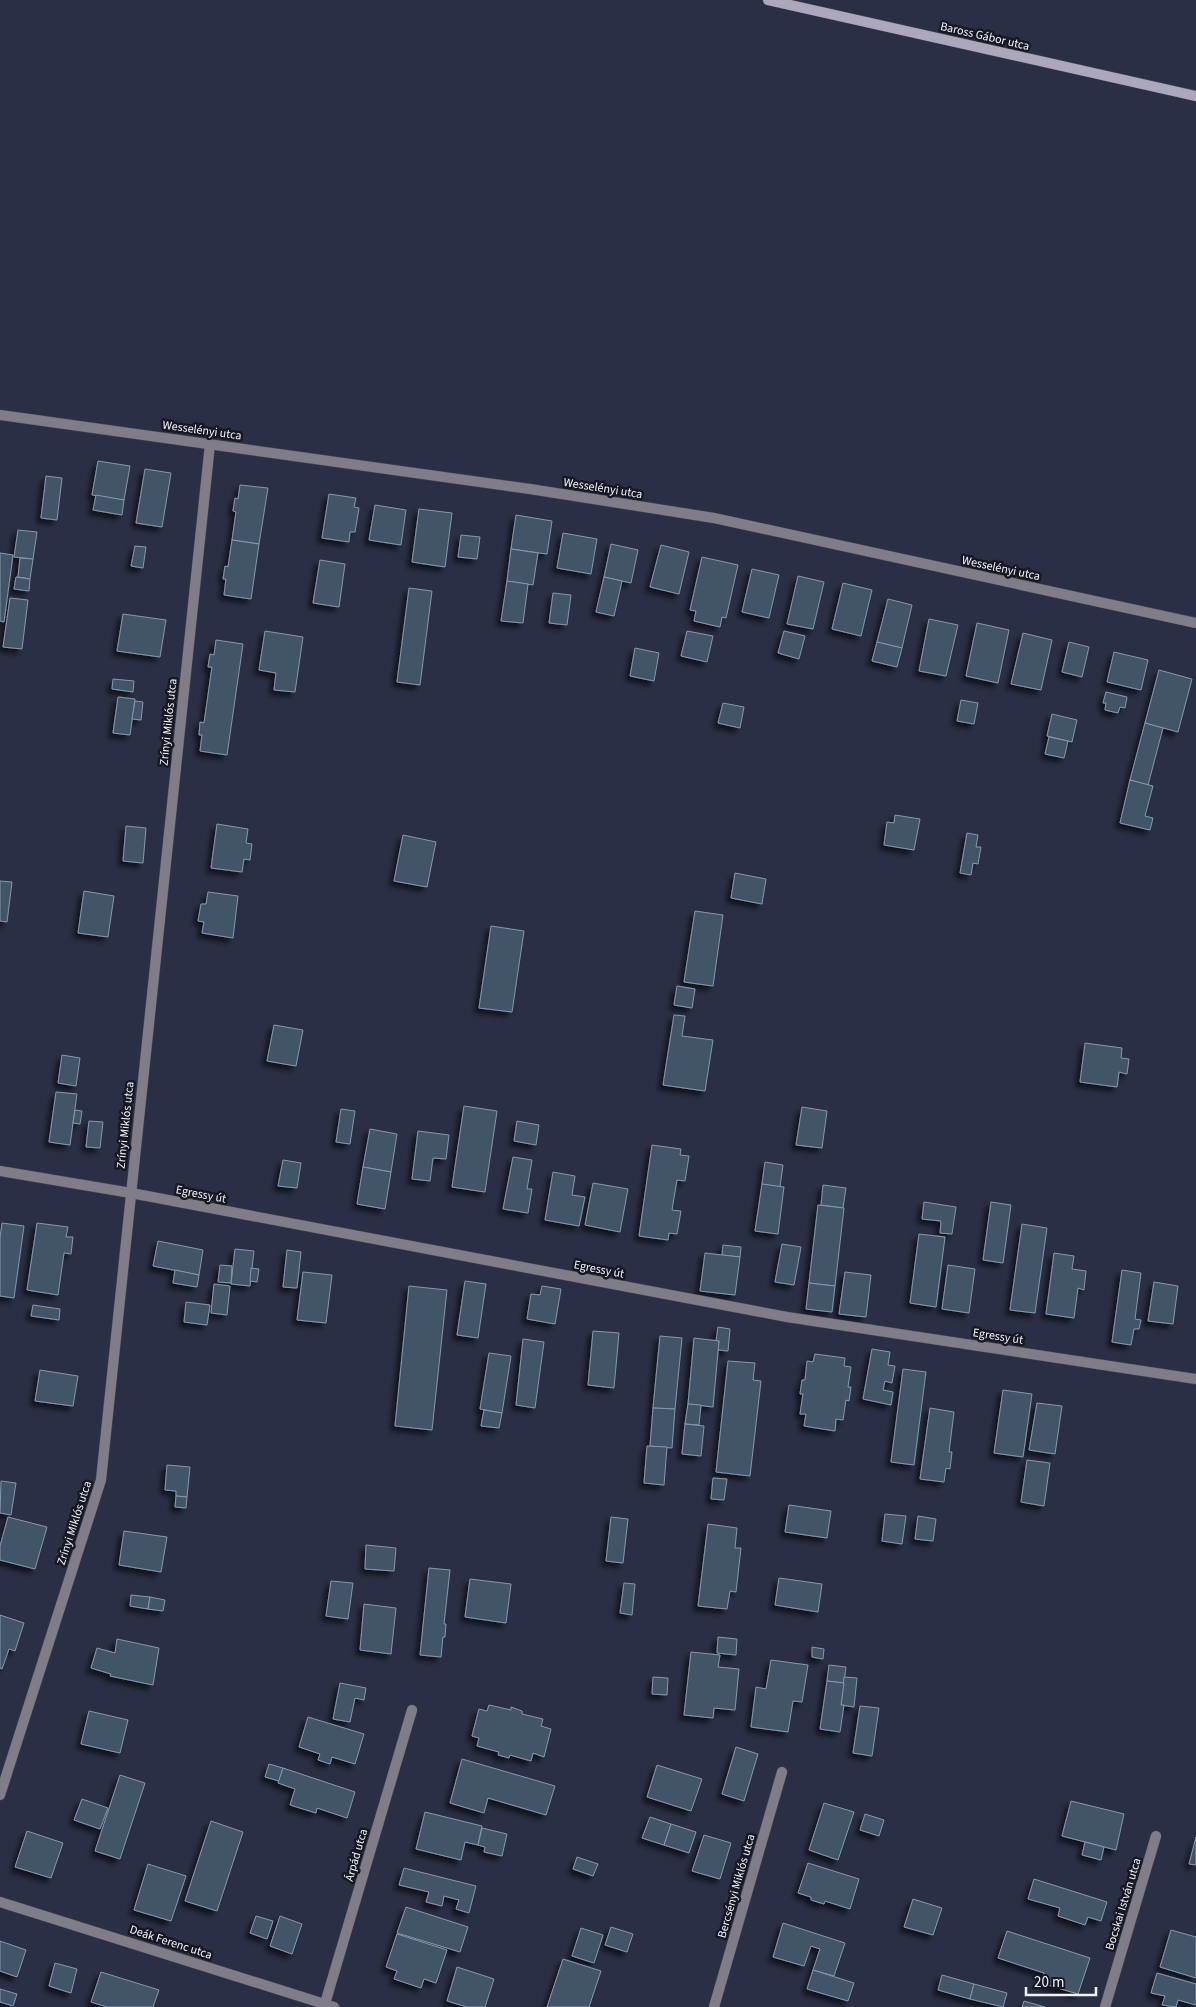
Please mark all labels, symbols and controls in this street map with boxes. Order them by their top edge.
street label: Baross Gábor utca [939,18,1031,55]
street label: Wesselényi utca [161,417,243,444]
street label: Wesselényi utca [562,474,644,503]
street label: Wesselényi utca [960,552,1042,585]
street label: Zrínyi Miklós utca [155,678,182,766]
street label: Zrínyi Miklós utca [112,1081,139,1169]
street label: Egressy út [174,1181,228,1208]
street label: Egressy út [572,1256,626,1283]
street label: Egressy út [971,1324,1024,1349]
street label: Zrínyi Miklós utca [53,1479,96,1567]
street label: Árpád utca [341,1827,372,1883]
street label: Bercsényi Miklós utca [714,1832,759,1940]
street label: Bocskai István utca [1101,1856,1146,1952]
street label: Deák Ferenc utca [128,1921,214,1964]
scale bar [1026,1964,1096,1996]
text: 20 m [1034,1972,1064,1993]

